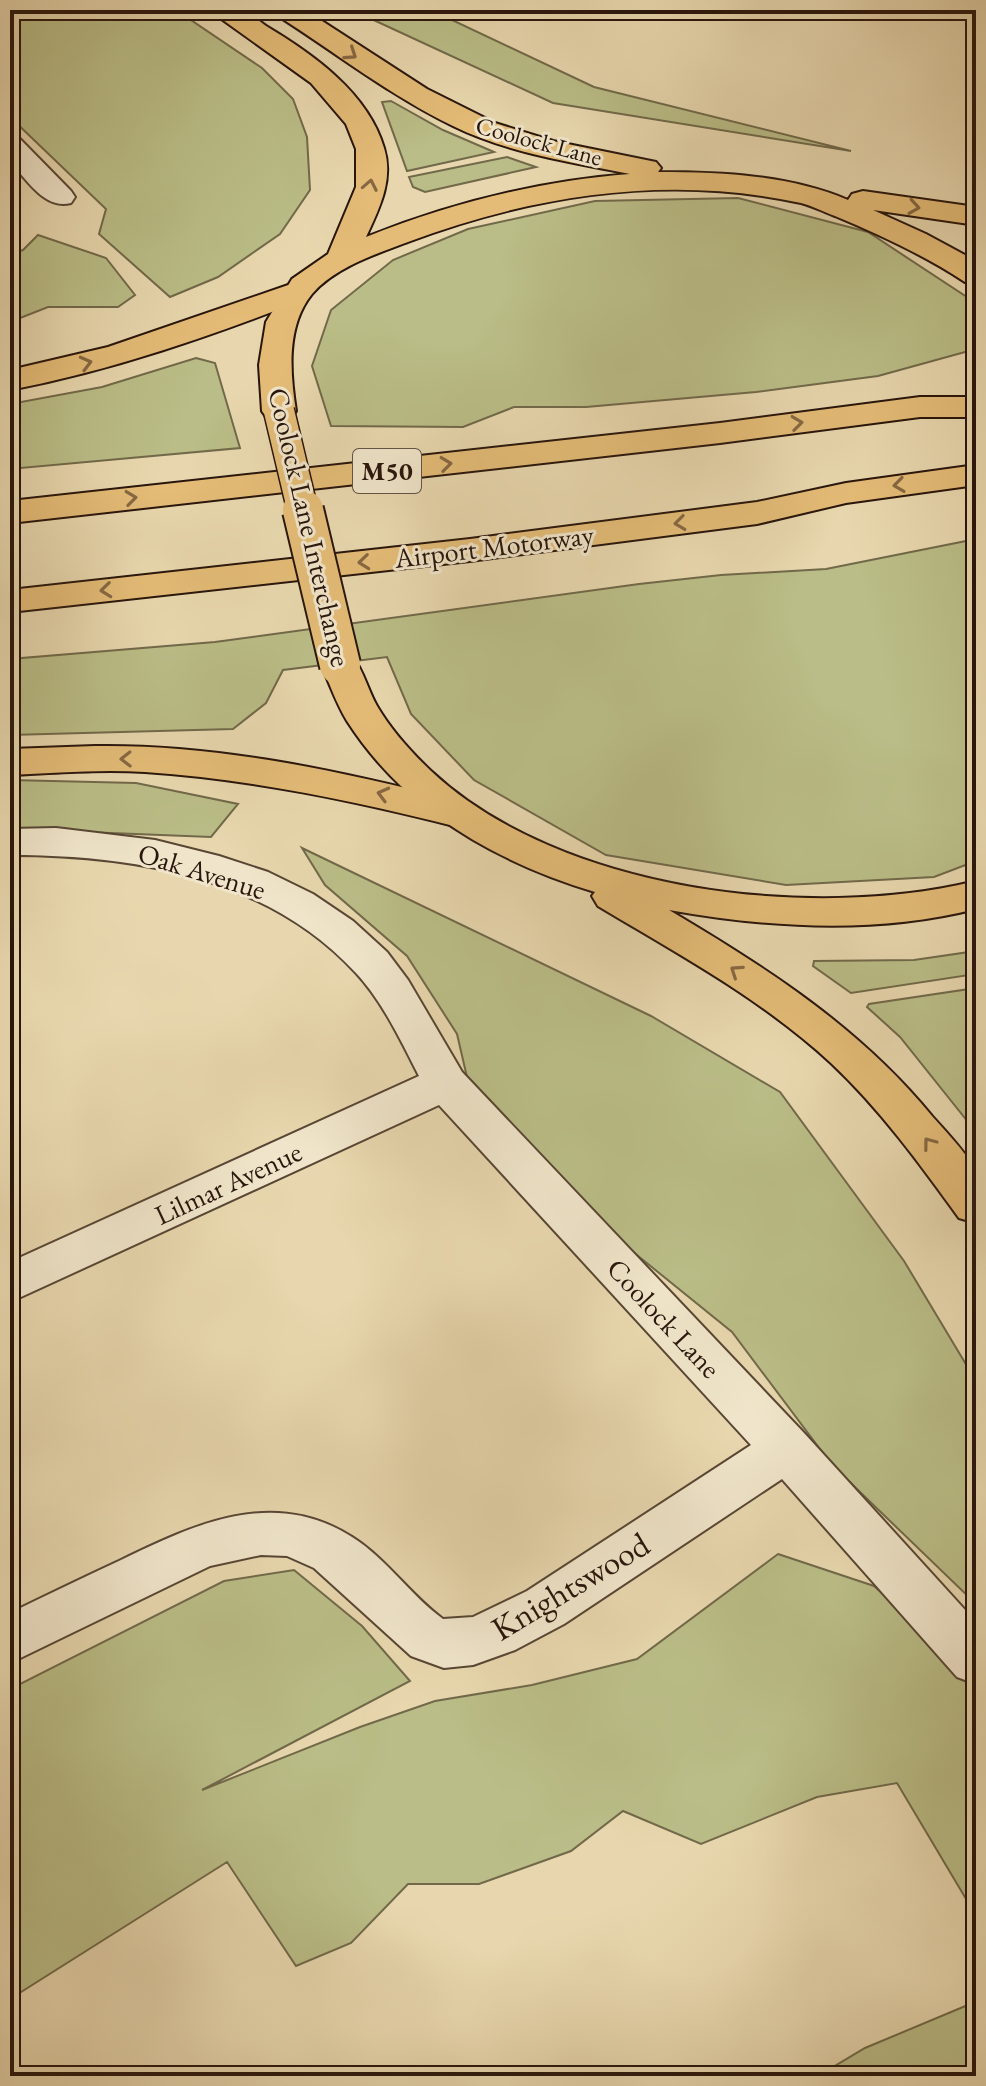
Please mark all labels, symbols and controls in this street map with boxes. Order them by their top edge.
one-way arrow [343,44,357,59]
street label: Coolock Lane [472,109,606,173]
one-way arrow [360,178,377,192]
one-way arrow [907,198,921,215]
one-way arrow [79,356,93,373]
street label: Coolock Lane Interchange [260,384,360,670]
one-way arrow [790,415,804,432]
road number: M50 [353,449,421,493]
one-way arrow [439,456,452,473]
one-way arrow [892,477,905,494]
one-way arrow [125,489,138,506]
one-way arrow [673,514,687,531]
street label: Airport Motorway [391,516,596,576]
one-way arrow [357,553,370,570]
one-way arrow [99,582,112,599]
one-way arrow [119,750,132,768]
one-way arrow [377,787,390,804]
street label: Oak Avenue [134,835,270,907]
one-way arrow [730,966,744,981]
street label: Lilmar Avenue [149,1133,307,1233]
one-way arrow [924,1137,938,1152]
street label: Coolock Lane [599,1250,729,1386]
street label: Knightswood [483,1521,658,1650]

